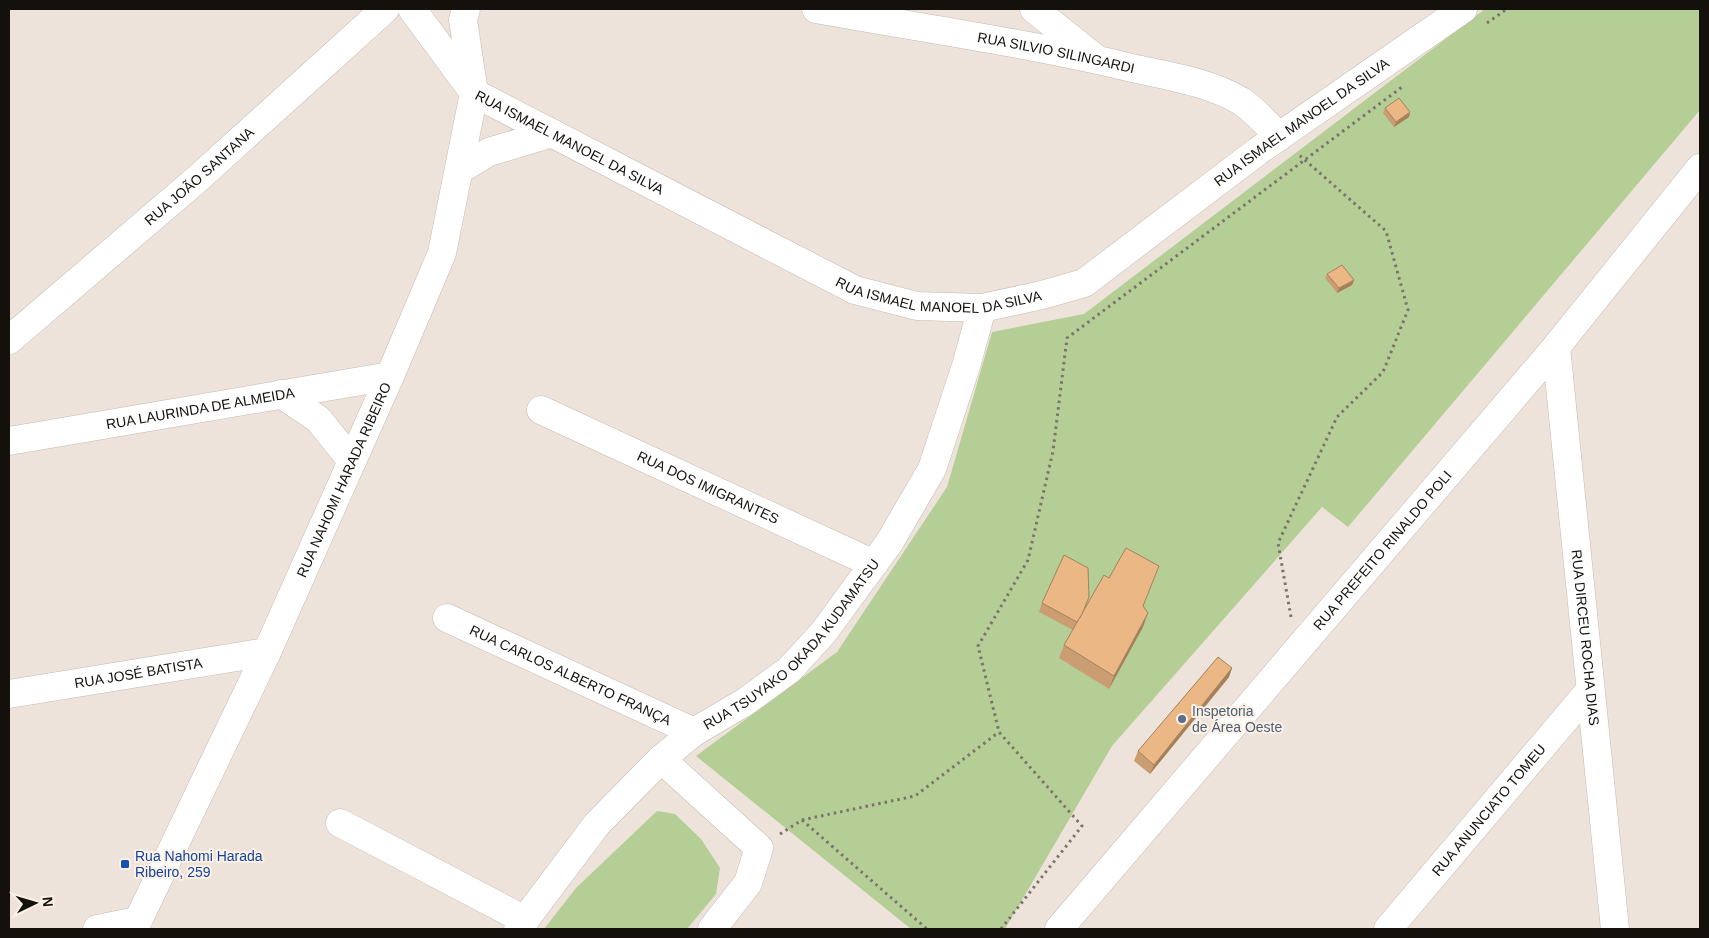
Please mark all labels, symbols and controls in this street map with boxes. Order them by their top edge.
street label: RUA SILVIO SILINGARDI [976,29,1136,76]
street label: RUA ISMAEL MANOEL DA SILVA [1211,54,1392,189]
street label: RUA ISMAEL MANOEL DA SILVA [473,87,667,198]
street label: RUA JOÃO SANTANA [141,123,257,228]
street label: RUA ISMAEL MANOEL DA SILVA [833,273,1044,316]
street label: RUA NAHOMI HARADA RIBEIRO [293,380,394,580]
street label: RUA LAURINDA DE ALMEIDA [105,384,296,432]
street label: RUA DOS IMIGRANTES [635,448,781,527]
street label: RUA PREFEITO RINALDO POLI [1310,467,1455,633]
street label: RUA DIRCEU ROCHA DIAS [1569,549,1602,726]
street label: RUA TSUYAKO OKADA KUDAMATSU [700,556,882,733]
street label: RUA CARLOS ALBERTO FRANÇA [467,622,674,729]
street label: RUA JOSÉ BATISTA [73,655,204,691]
place label: Inspetoria de Área Oeste [1192,703,1282,735]
marker: Inspetoria de Área Oeste [1176,713,1188,725]
street label: RUA ANUNCIATO TOMEU [1429,741,1549,879]
place label: Rua Nahomi Harada Ribeiro, 259 [135,848,263,880]
marker: Rua Nahomi Harada Ribeiro, 259 [119,858,131,870]
north arrow [10,878,60,928]
text: N [40,896,56,908]

